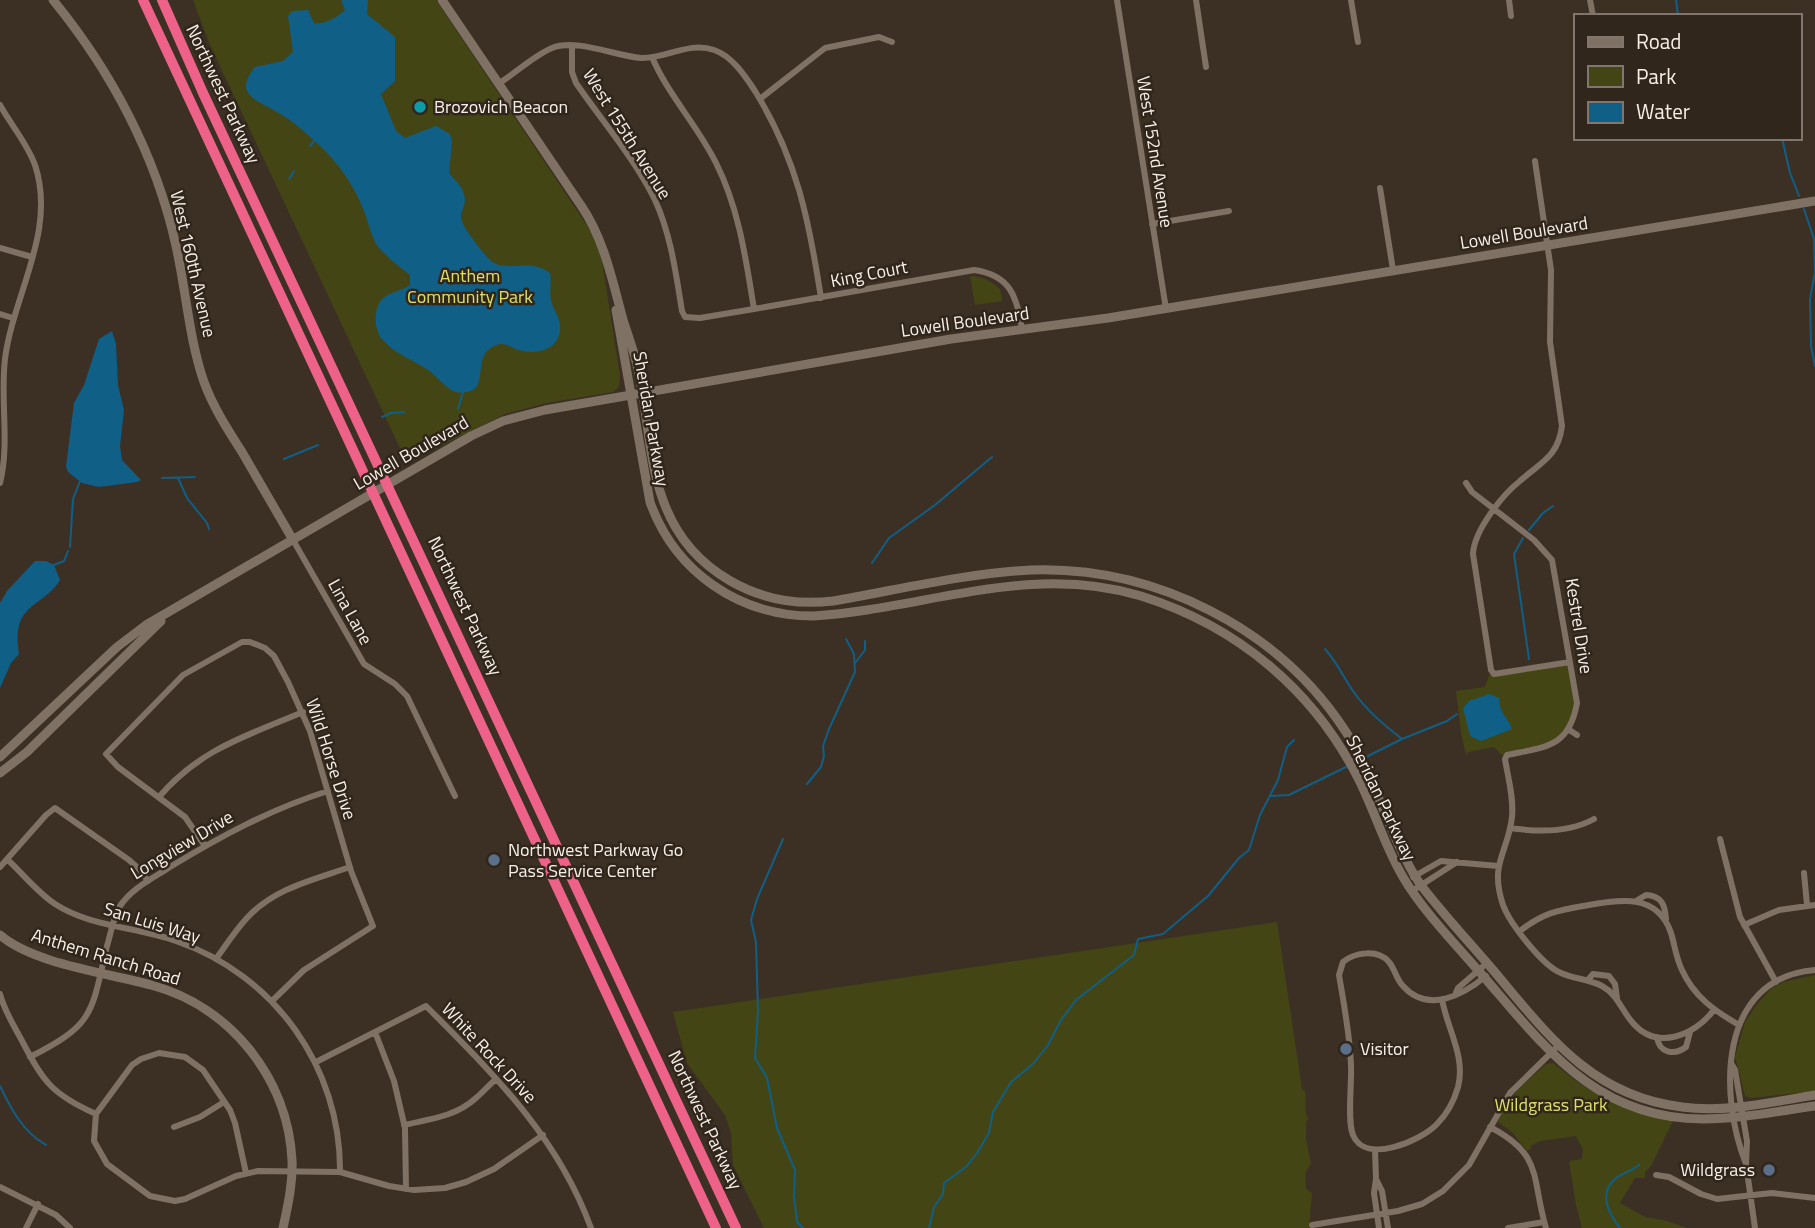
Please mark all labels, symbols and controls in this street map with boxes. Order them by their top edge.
legend [1574,14,1801,140]
street label: Northwest Parkway [179,20,268,168]
text: Road [1636,25,1681,57]
text: Park [1636,60,1676,92]
street label: West 155th Avenue [576,63,679,204]
street label: West 152nd Avenue [1130,74,1181,230]
place label: Brozovich Beacon [434,93,568,120]
text: Water [1636,95,1690,127]
marker: Brozovich Beacon [412,99,428,115]
street label: West 160th Avenue [163,188,223,340]
street label: Lowell Boulevard [1458,209,1590,256]
street label: King Court [828,253,911,294]
park label: Anthem Community Park [407,262,533,310]
street label: Lowell Boulevard [899,299,1031,344]
street label: Sheridan Parkway [626,349,677,489]
street label: Lowell Boulevard [348,409,473,497]
street label: Northwest Parkway [421,532,510,680]
street label: Lina Lane [321,574,380,650]
street label: Kestrel Drive [1559,576,1600,676]
street label: Wild Horse Drive [299,695,364,823]
street label: Sheridan Parkway [1339,730,1424,865]
street label: Longview Drive [125,803,238,886]
place label: Northwest Parkway Go Pass Service Center [508,836,683,884]
marker: Northwest Parkway Go Pass Service Center [486,852,502,868]
street label: San Luis Way [100,895,204,950]
street label: Anthem Ranch Road [28,921,184,992]
street label: White Rock Drive [435,996,543,1109]
place label: Visitor [1360,1035,1409,1062]
marker: Visitor [1338,1041,1354,1057]
street label: Northwest Parkway [661,1046,750,1194]
park label: Wildgrass Park [1494,1091,1608,1118]
place label: Wildgrass [1680,1156,1755,1183]
marker: Wildgrass [1761,1162,1777,1178]

